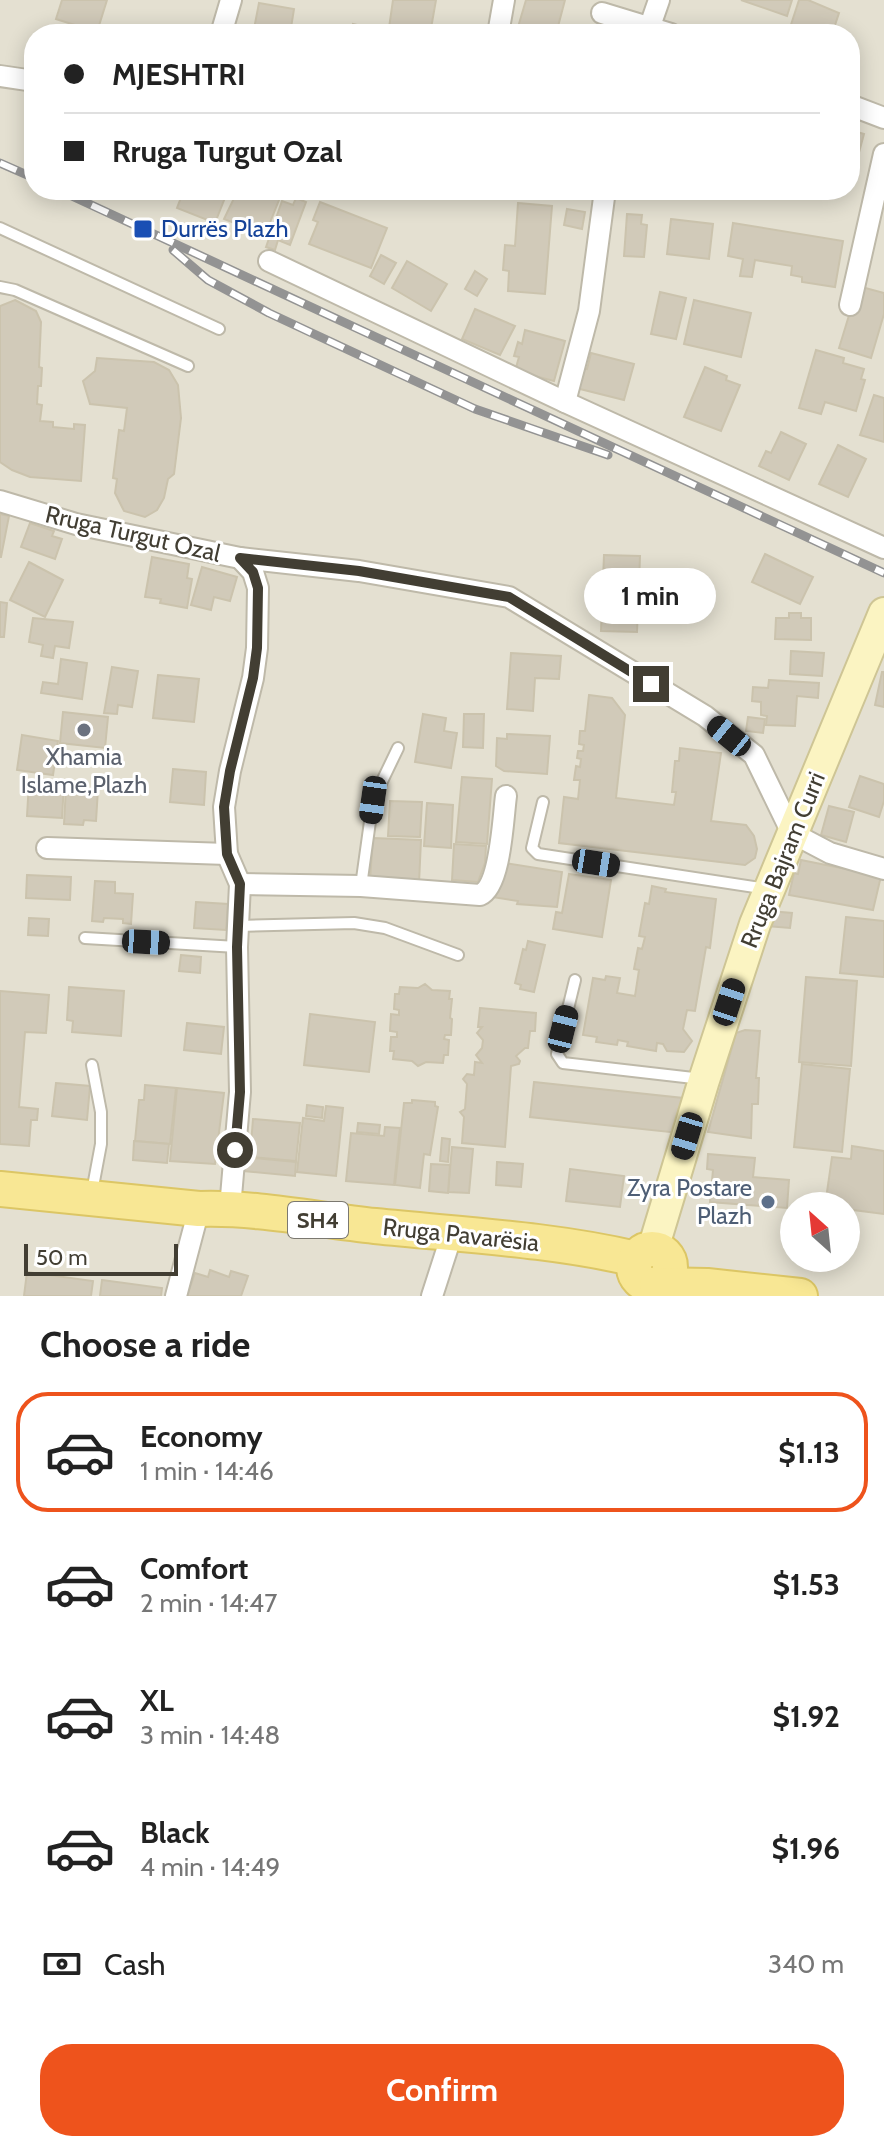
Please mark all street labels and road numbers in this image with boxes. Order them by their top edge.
street label: Rruga Turgut Ozal [43,499,224,568]
street label: Rruga Bajram Curri [734,768,831,952]
road number: SH4 [288,1202,348,1238]
street label: Rruga Pavarësia [381,1212,541,1257]

